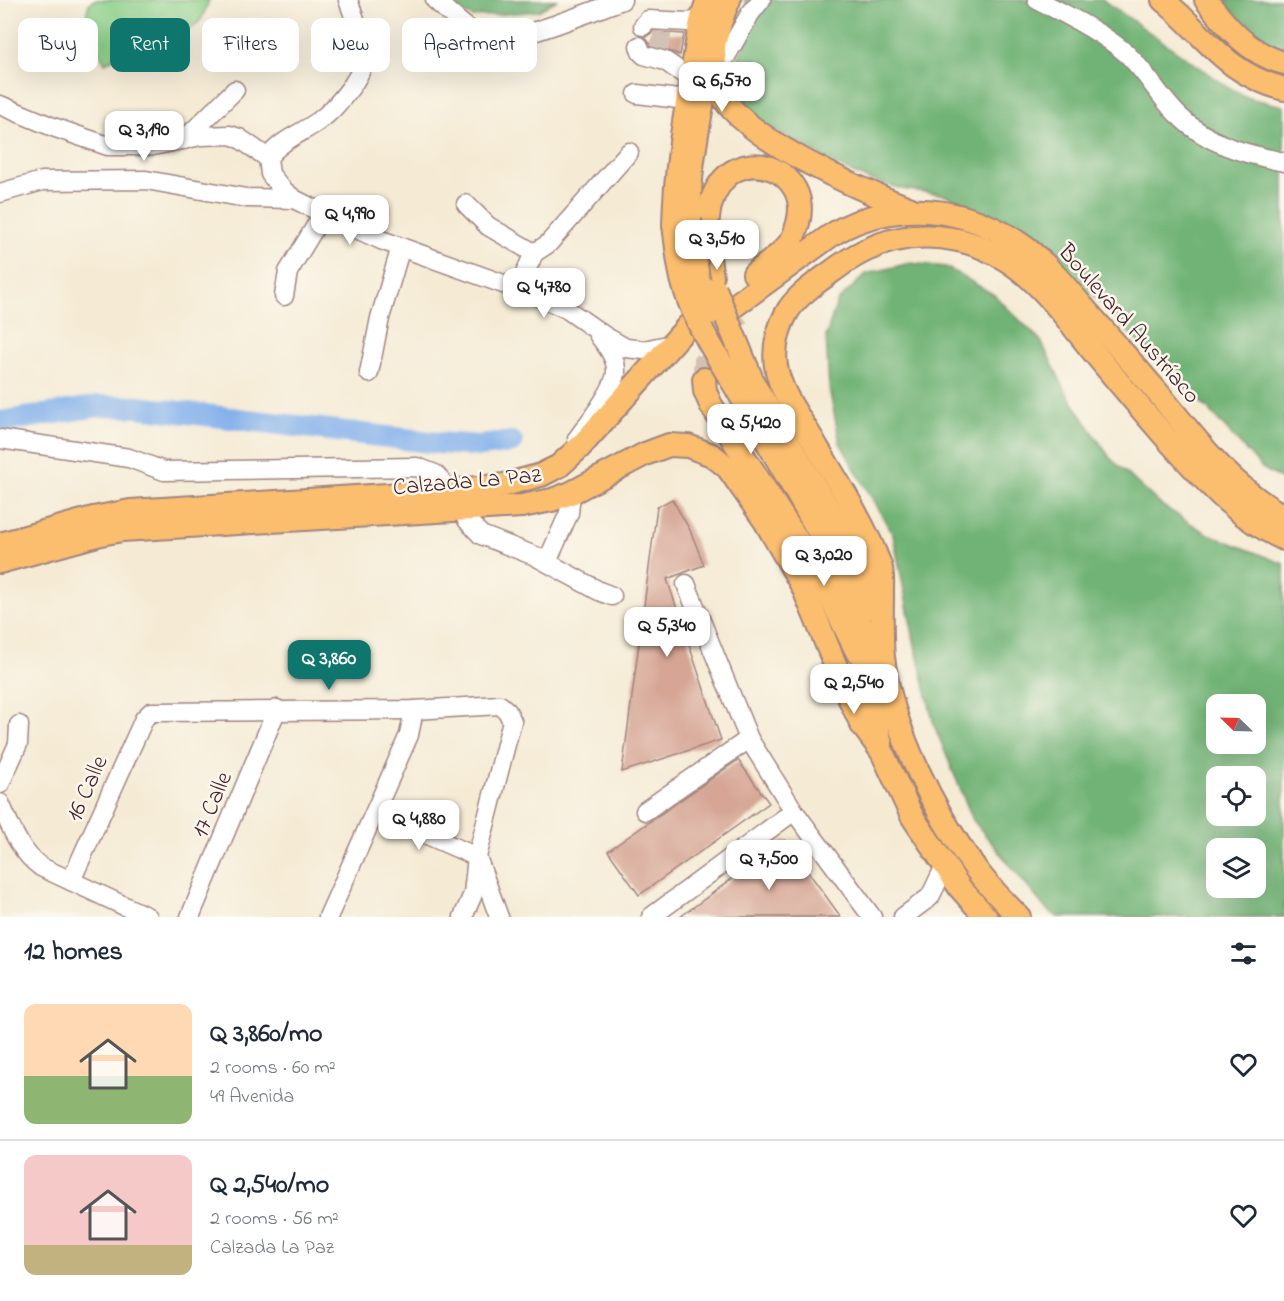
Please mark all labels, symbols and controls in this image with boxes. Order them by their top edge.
chip: Buy [18,18,98,72]
chip: Rent [110,18,190,72]
chip: Filters [202,18,299,72]
chip: New [311,18,390,72]
chip: Apartment [402,18,537,72]
pin: Q 6,570 [667,62,777,113]
text: Q 6,570 [693,67,751,96]
pin: Q 3,190 [89,111,199,162]
text: Q 3,190 [119,116,169,145]
pin: Q 4,990 [295,195,405,246]
text: Q 4,990 [325,200,375,229]
pin: Q 3,510 [662,220,772,271]
text: Q 3,510 [689,225,745,254]
street label: Boulevard Austríaco [1048,236,1208,413]
pin: Q 4,780 [489,268,599,319]
text: Q 4,780 [517,273,571,302]
pin: Q 5,420 [696,404,806,455]
text: Q 5,420 [721,409,781,438]
street label: Calzada La Paz [391,458,544,506]
pin: Q 3,020 [769,536,879,587]
text: Q 3,020 [796,541,852,570]
pin: Q 5,340 [612,607,722,658]
text: Q 5,340 [638,612,696,641]
pin: Q 3,860 [274,640,384,691]
text: Q 3,860 [302,645,356,674]
pin: Q 2,540 [799,664,909,715]
text: Q 2,540 [824,669,884,698]
north arrow [1206,694,1266,754]
map controls [1206,694,1266,898]
street label: 16 Calle [58,750,118,828]
street label: 17 Calle [184,766,243,843]
button: locate [1206,766,1266,826]
pin: Q 4,880 [364,800,474,851]
text: Q 4,880 [392,805,446,834]
button: layers [1206,838,1266,898]
pin: Q 7,500 [714,840,824,891]
text: Q 7,500 [740,845,798,874]
text: 12 homes [24,934,123,972]
icon: filters [1227,937,1260,970]
text: Q 3,860/mo [210,1016,323,1054]
icon: home [72,1028,144,1100]
icon: heart [1227,1048,1260,1081]
text: 2 rooms · 60 m² [210,1054,336,1083]
text: 49 Avenida [210,1083,294,1112]
text: Q 2,540/mo [210,1167,329,1205]
icon: home [72,1179,144,1251]
icon: heart [1227,1199,1260,1232]
text: 2 rooms · 56 m² [210,1205,339,1234]
text: Calzada La Paz [210,1234,334,1263]

